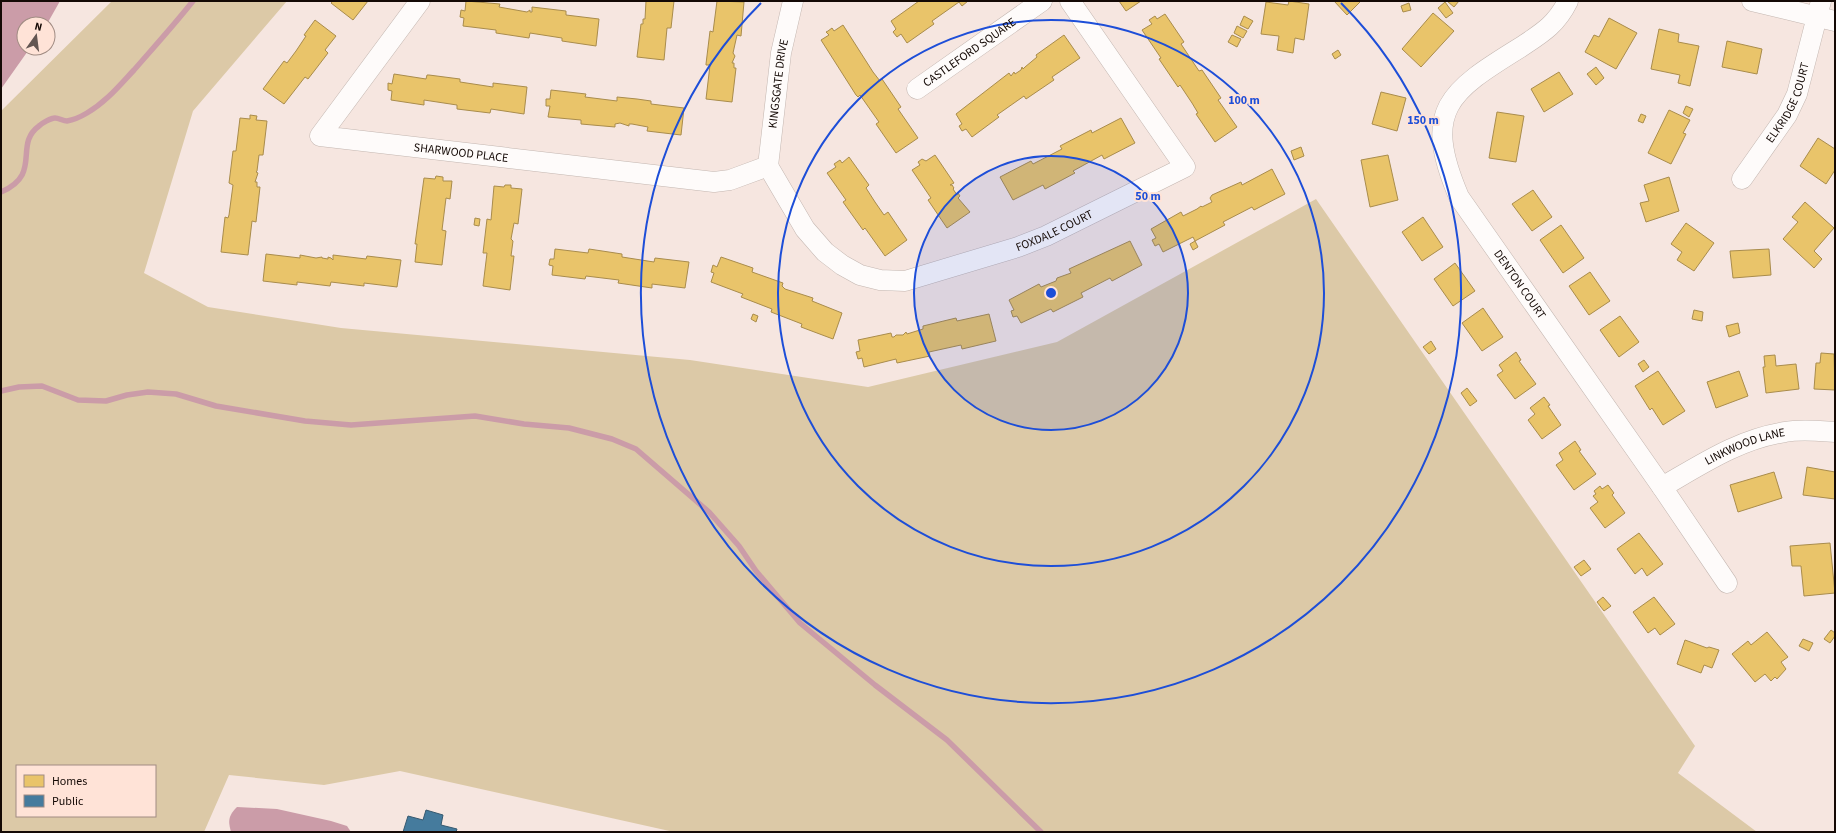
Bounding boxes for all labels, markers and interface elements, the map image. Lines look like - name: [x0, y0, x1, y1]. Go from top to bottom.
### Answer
- street label: CASTLEFORD SQUARE: [920, 14, 1020, 91]
- north arrow: [16, 16, 56, 56]
- text: N: [33, 19, 44, 35]
- street label: KINGSGATE DRIVE: [764, 37, 793, 129]
- street label: ELKRIDGE COURT: [1762, 60, 1814, 147]
- text: 100 m: [1228, 92, 1260, 109]
- text: 150 m: [1407, 112, 1439, 129]
- street label: SHARWOOD PLACE: [413, 139, 509, 167]
- text: 50 m: [1135, 188, 1161, 205]
- street label: FOXDALE COURT: [1013, 206, 1097, 256]
- street label: DENTON COURT: [1489, 246, 1550, 323]
- centre of rings: [1044, 286, 1058, 300]
- street label: LINKWOOD LANE: [1702, 424, 1786, 470]
- legend: [16, 765, 156, 817]
- text: Homes: [52, 773, 87, 790]
- text: Public: [52, 793, 84, 810]

